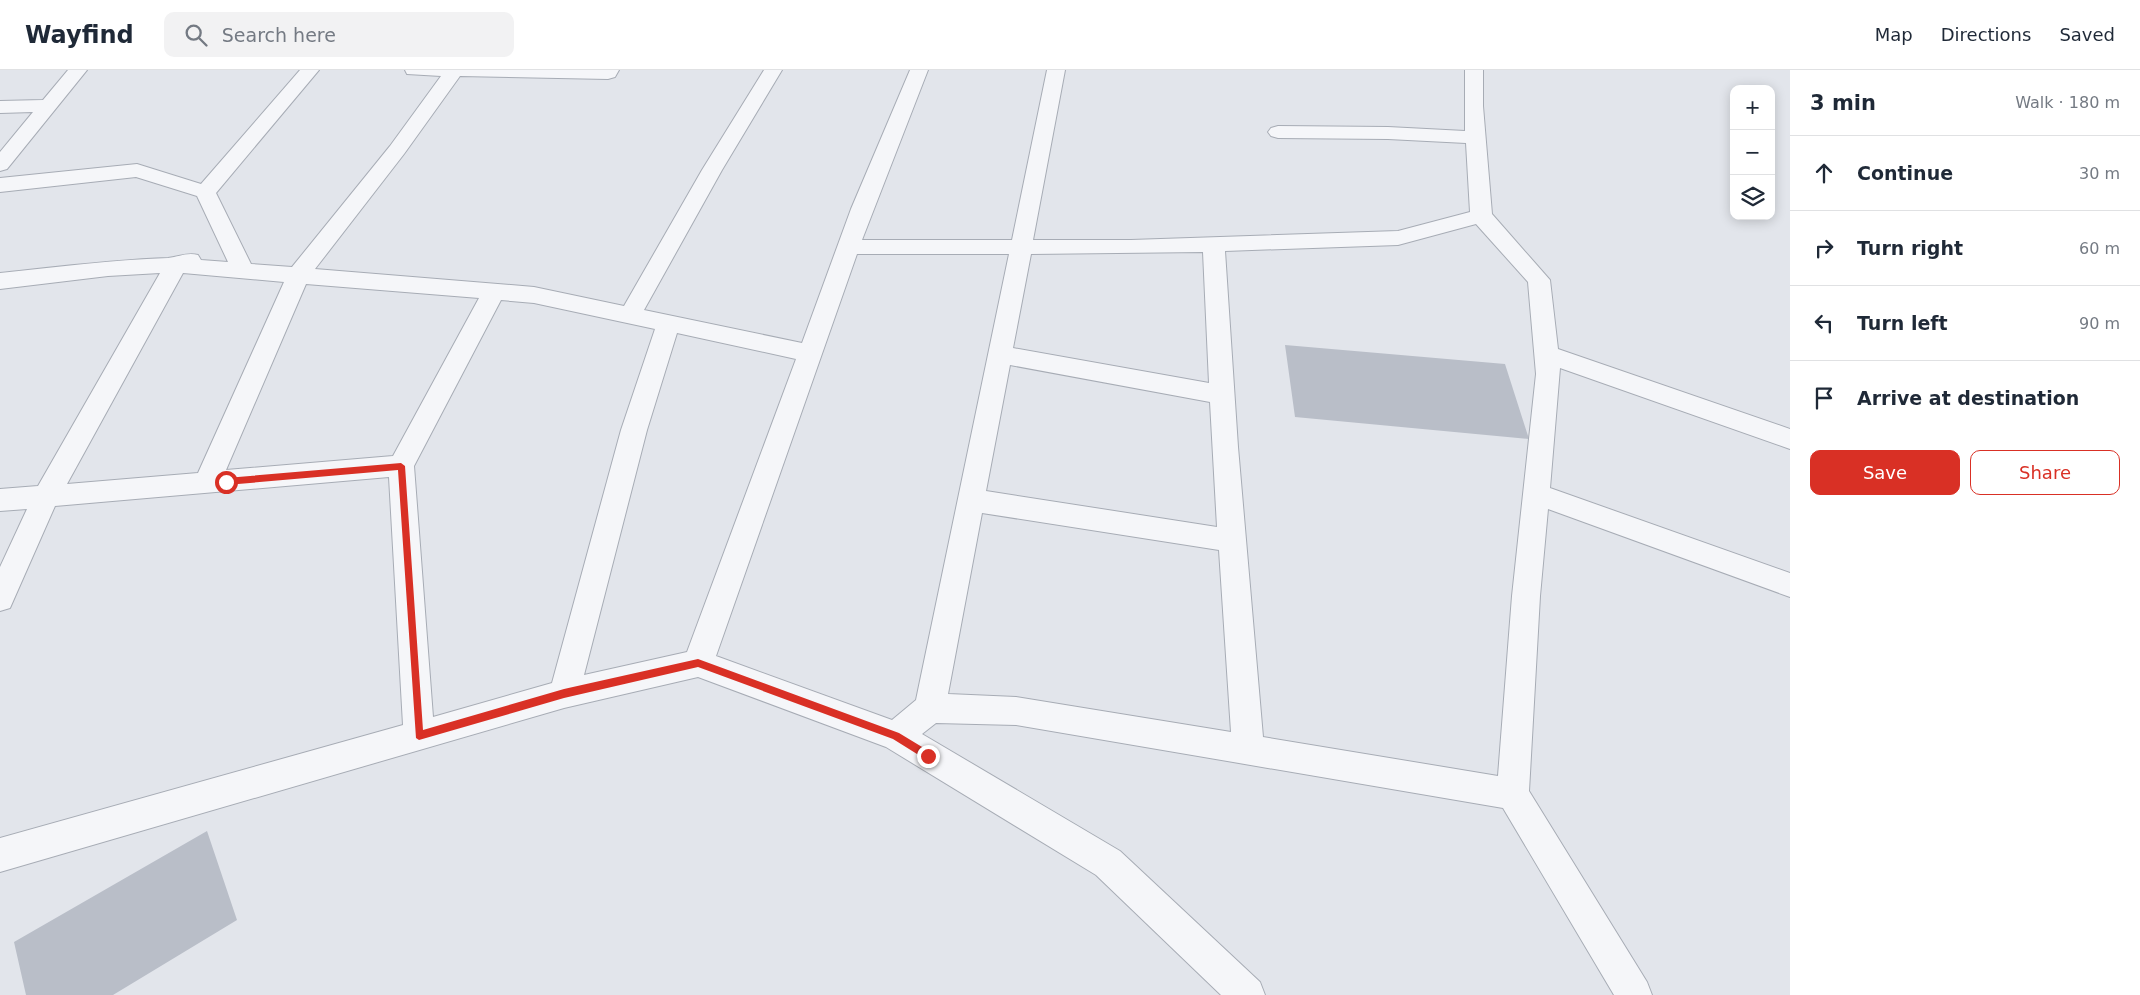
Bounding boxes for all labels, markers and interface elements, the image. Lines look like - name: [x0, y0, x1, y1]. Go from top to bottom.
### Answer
- search box: [164, 12, 514, 57]
- text: Wayfind: [25, 21, 134, 49]
- icon: search: [182, 21, 210, 49]
- text: Search here: [222, 24, 336, 46]
- text: Map: [1875, 24, 1913, 45]
- text: Directions: [1941, 24, 2031, 45]
- text: Saved: [2059, 24, 2115, 45]
- map controls: [1730, 85, 1775, 220]
- button: +: [1730, 85, 1775, 130]
- text: 3 min: [1810, 91, 1876, 115]
- text: Walk · 180 m: [2015, 93, 2120, 112]
- button: −: [1730, 130, 1775, 175]
- icon: ahead: [1810, 159, 1838, 187]
- text: Continue: [1857, 162, 1953, 184]
- text: 30 m: [2079, 164, 2120, 183]
- button: layers: [1730, 175, 1775, 220]
- icon: right: [1810, 234, 1838, 262]
- text: Turn right: [1857, 237, 1963, 259]
- text: 60 m: [2079, 239, 2120, 258]
- icon: left: [1810, 309, 1838, 337]
- text: Turn left: [1857, 312, 1948, 334]
- text: 90 m: [2079, 314, 2120, 333]
- icon: arrive: [1810, 384, 1838, 412]
- text: Arrive at destination: [1857, 387, 2079, 409]
- button: Save: [1810, 450, 1960, 495]
- button: Share: [1970, 450, 2120, 495]
- route start: [215, 471, 238, 494]
- route end: [917, 745, 940, 768]

